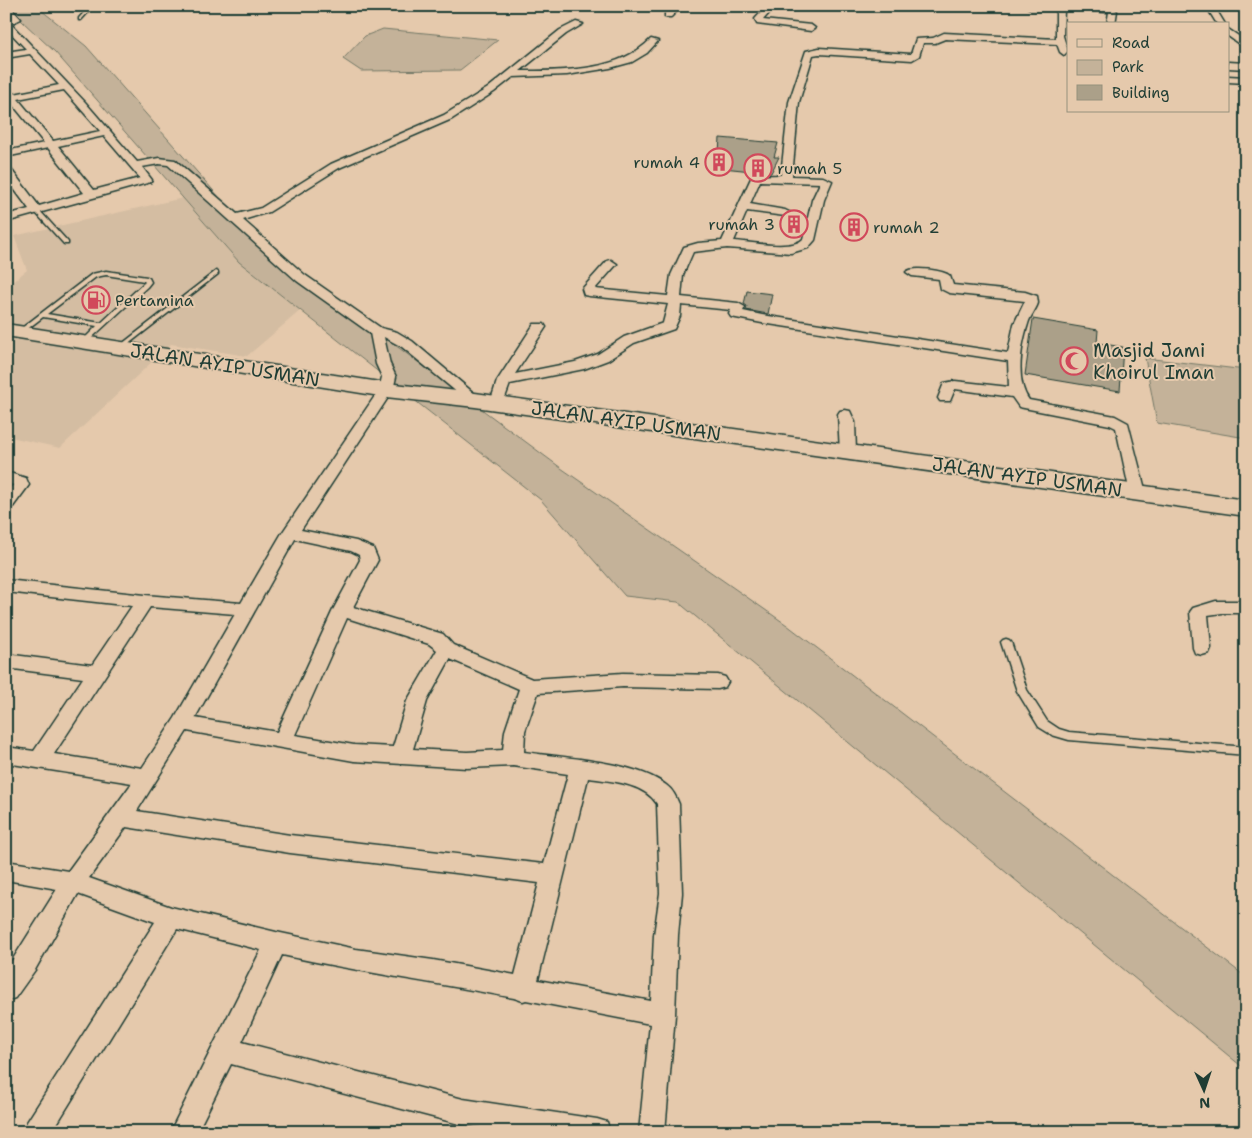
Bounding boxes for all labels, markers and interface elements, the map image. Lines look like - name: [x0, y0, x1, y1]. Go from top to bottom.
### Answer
- legend: [1067, 22, 1230, 112]
- text: Road: [1112, 33, 1150, 53]
- text: Park: [1112, 57, 1144, 77]
- text: Building: [1112, 83, 1169, 103]
- building icon: rumah 4: [704, 147, 734, 177]
- place label: rumah 4: [633, 152, 700, 173]
- building icon: rumah 5: [743, 153, 773, 183]
- place label: rumah 5: [777, 158, 842, 179]
- building icon: rumah 3: [779, 209, 809, 239]
- building icon: rumah 2: [839, 212, 869, 242]
- place label: rumah 3: [708, 214, 775, 235]
- place label: rumah 2: [873, 217, 940, 238]
- fuel station icon: Pertamina: [81, 285, 111, 315]
- place label: Pertamina: [115, 290, 194, 311]
- street label: JALAN AYIP USMAN: [128, 338, 322, 392]
- place label: Masjid Jami Khoirul Iman: [1093, 338, 1214, 385]
- mosque icon: Masjid Jami Khoirul Iman: [1059, 346, 1089, 376]
- street label: JALAN AYIP USMAN: [529, 395, 723, 447]
- street label: JALAN AYIP USMAN: [930, 451, 1124, 503]
- north arrow: [1180, 1066, 1230, 1116]
- text: N: [1199, 1094, 1211, 1112]

